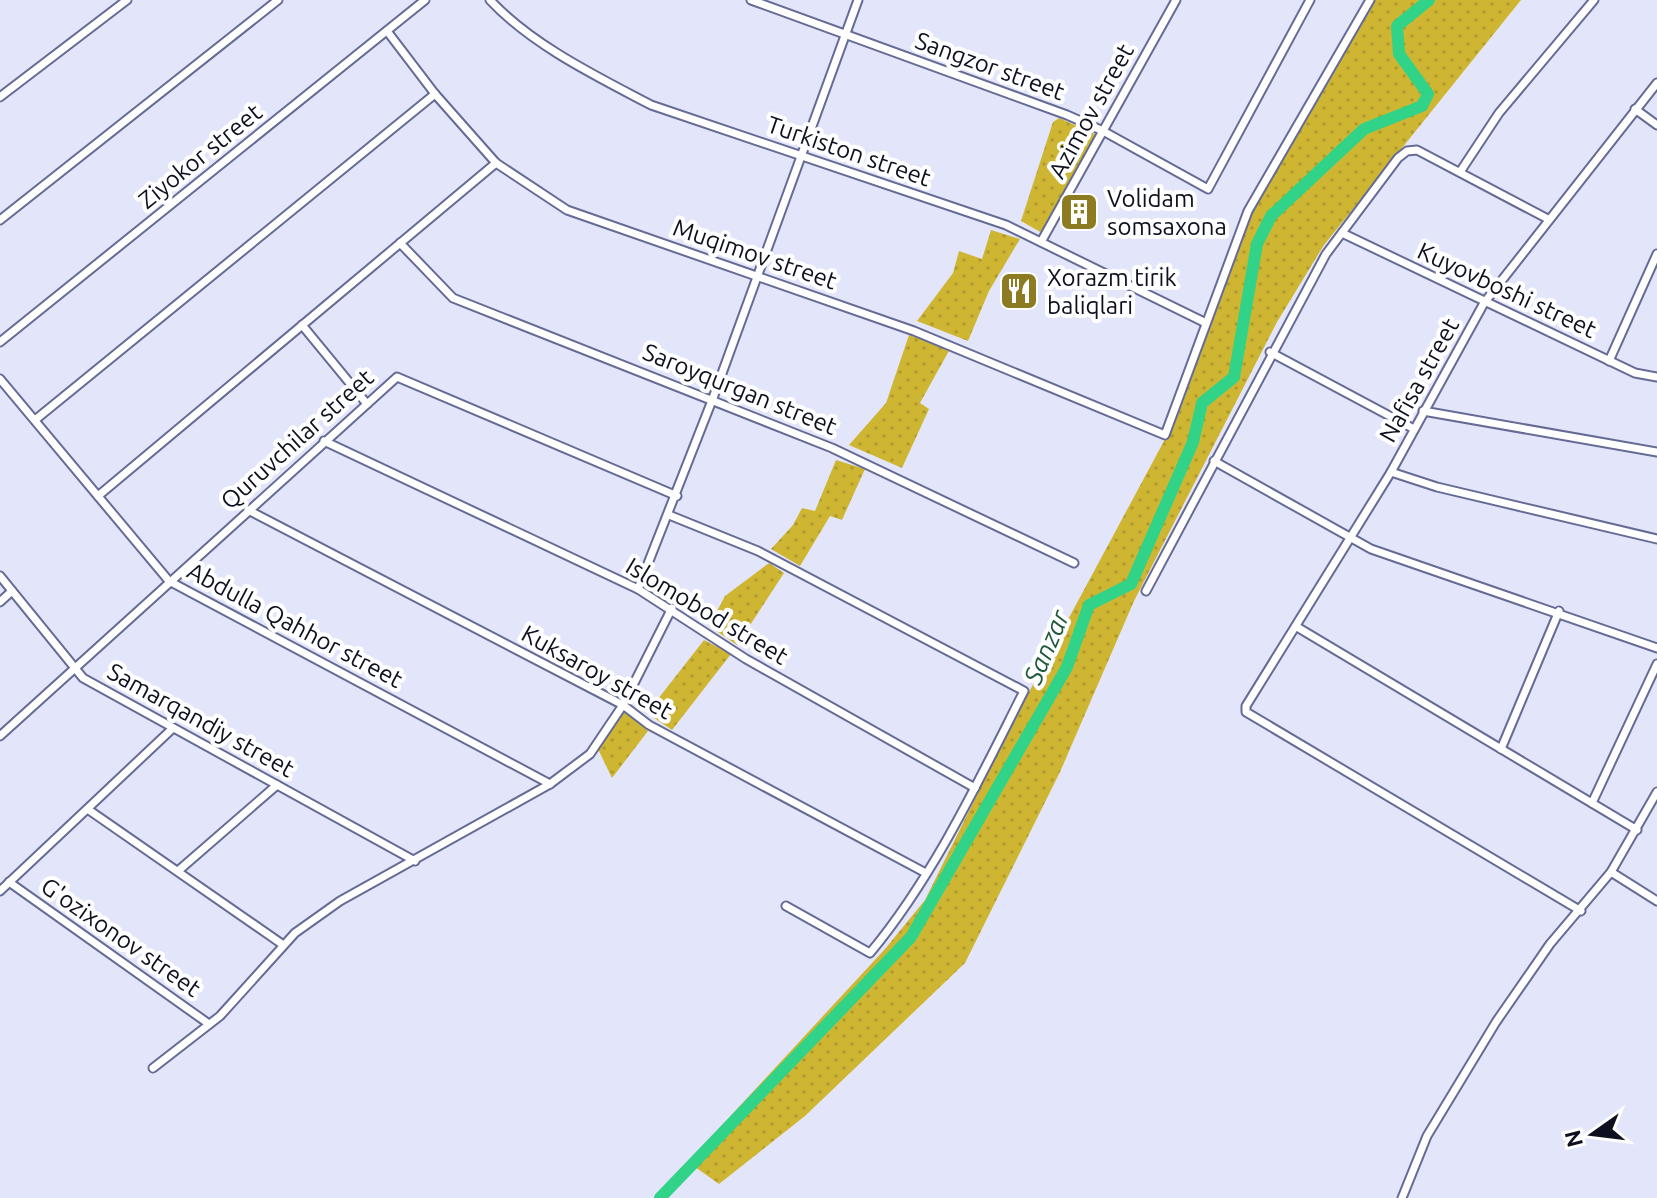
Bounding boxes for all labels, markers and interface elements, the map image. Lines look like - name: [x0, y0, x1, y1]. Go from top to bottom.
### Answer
- street label: Sangzor street: [912, 27, 1069, 106]
- street label: Azimov street: [1043, 39, 1139, 183]
- street label: Ziyokor street: [133, 98, 267, 214]
- street label: Turkiston street: [764, 110, 935, 192]
- place label: Volidam somsaxona: [1107, 185, 1227, 240]
- building icon: Volidam somsaxona: [1058, 191, 1100, 233]
- street label: Muqimov street: [670, 213, 841, 295]
- street label: Kuyovboshi street: [1413, 237, 1601, 343]
- place label: Xorazm tirik baliqlari: [1047, 264, 1177, 319]
- restaurant icon: Xorazm tirik baliqlari: [998, 270, 1040, 312]
- street label: Nafisa street: [1374, 313, 1464, 447]
- street label: Saroyqurgan street: [639, 338, 841, 440]
- street label: Quruvchilar street: [215, 363, 379, 514]
- street label: Islomobod street: [621, 552, 793, 670]
- street label: Abdulla Qahhor street: [183, 557, 408, 693]
- water label: Sanzar: [1017, 605, 1075, 689]
- street label: Kuksaroy street: [517, 619, 678, 725]
- street label: Samarqandiy street: [103, 658, 299, 783]
- street label: G'ozixonov street: [36, 872, 206, 1002]
- north arrow: [1553, 1094, 1633, 1174]
- text: N: [1559, 1128, 1587, 1150]

